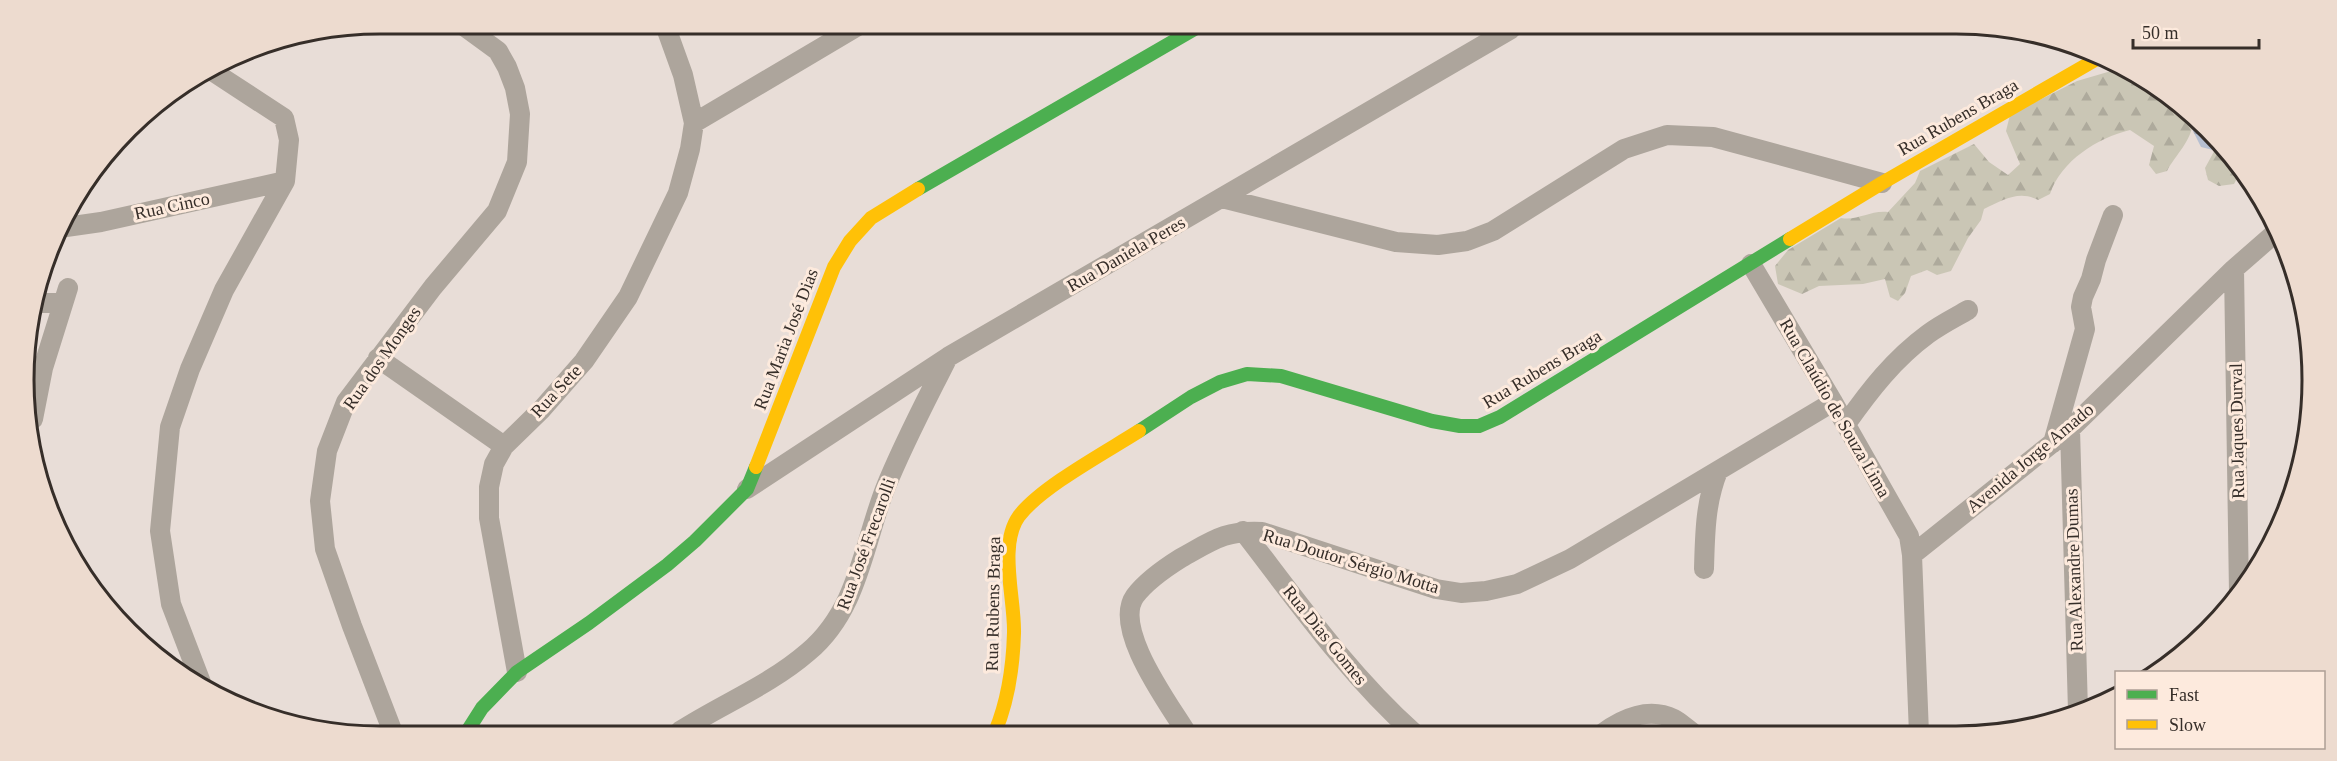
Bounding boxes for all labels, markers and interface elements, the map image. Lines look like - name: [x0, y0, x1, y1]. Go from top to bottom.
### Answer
- scale bar: [2133, 12, 2259, 50]
- text: 50 m: [2142, 23, 2179, 43]
- street label: Rua Rubens Braga: [1895, 75, 2021, 159]
- street label: Rua Cinco: [133, 188, 211, 224]
- street label: Rua Daniela Peres: [1063, 212, 1189, 296]
- street label: Rua Maria José Dias: [750, 266, 822, 412]
- street label: Rua dos Monges: [339, 303, 425, 413]
- street label: Rua Claúdio de Souza Lima: [1776, 315, 1894, 501]
- street label: Rua Rubens Braga: [1479, 326, 1605, 412]
- street label: Rua Sete: [527, 361, 585, 421]
- street label: Rua Jaques Durval: [2226, 363, 2248, 499]
- street label: Avenida Jorge Amado: [1963, 399, 2097, 517]
- street label: Rua José Frecarolli: [833, 475, 899, 613]
- street label: Rua Alexandre Dumas: [2061, 488, 2087, 652]
- street label: Rua Doutor Sérgio Motta: [1260, 525, 1442, 597]
- street label: Rua Rubens Braga: [982, 536, 1004, 672]
- street label: Rua Dias Gomes: [1279, 581, 1371, 689]
- legend: [2115, 671, 2325, 749]
- text: Fast: [2169, 685, 2199, 705]
- text: Slow: [2169, 715, 2206, 735]

